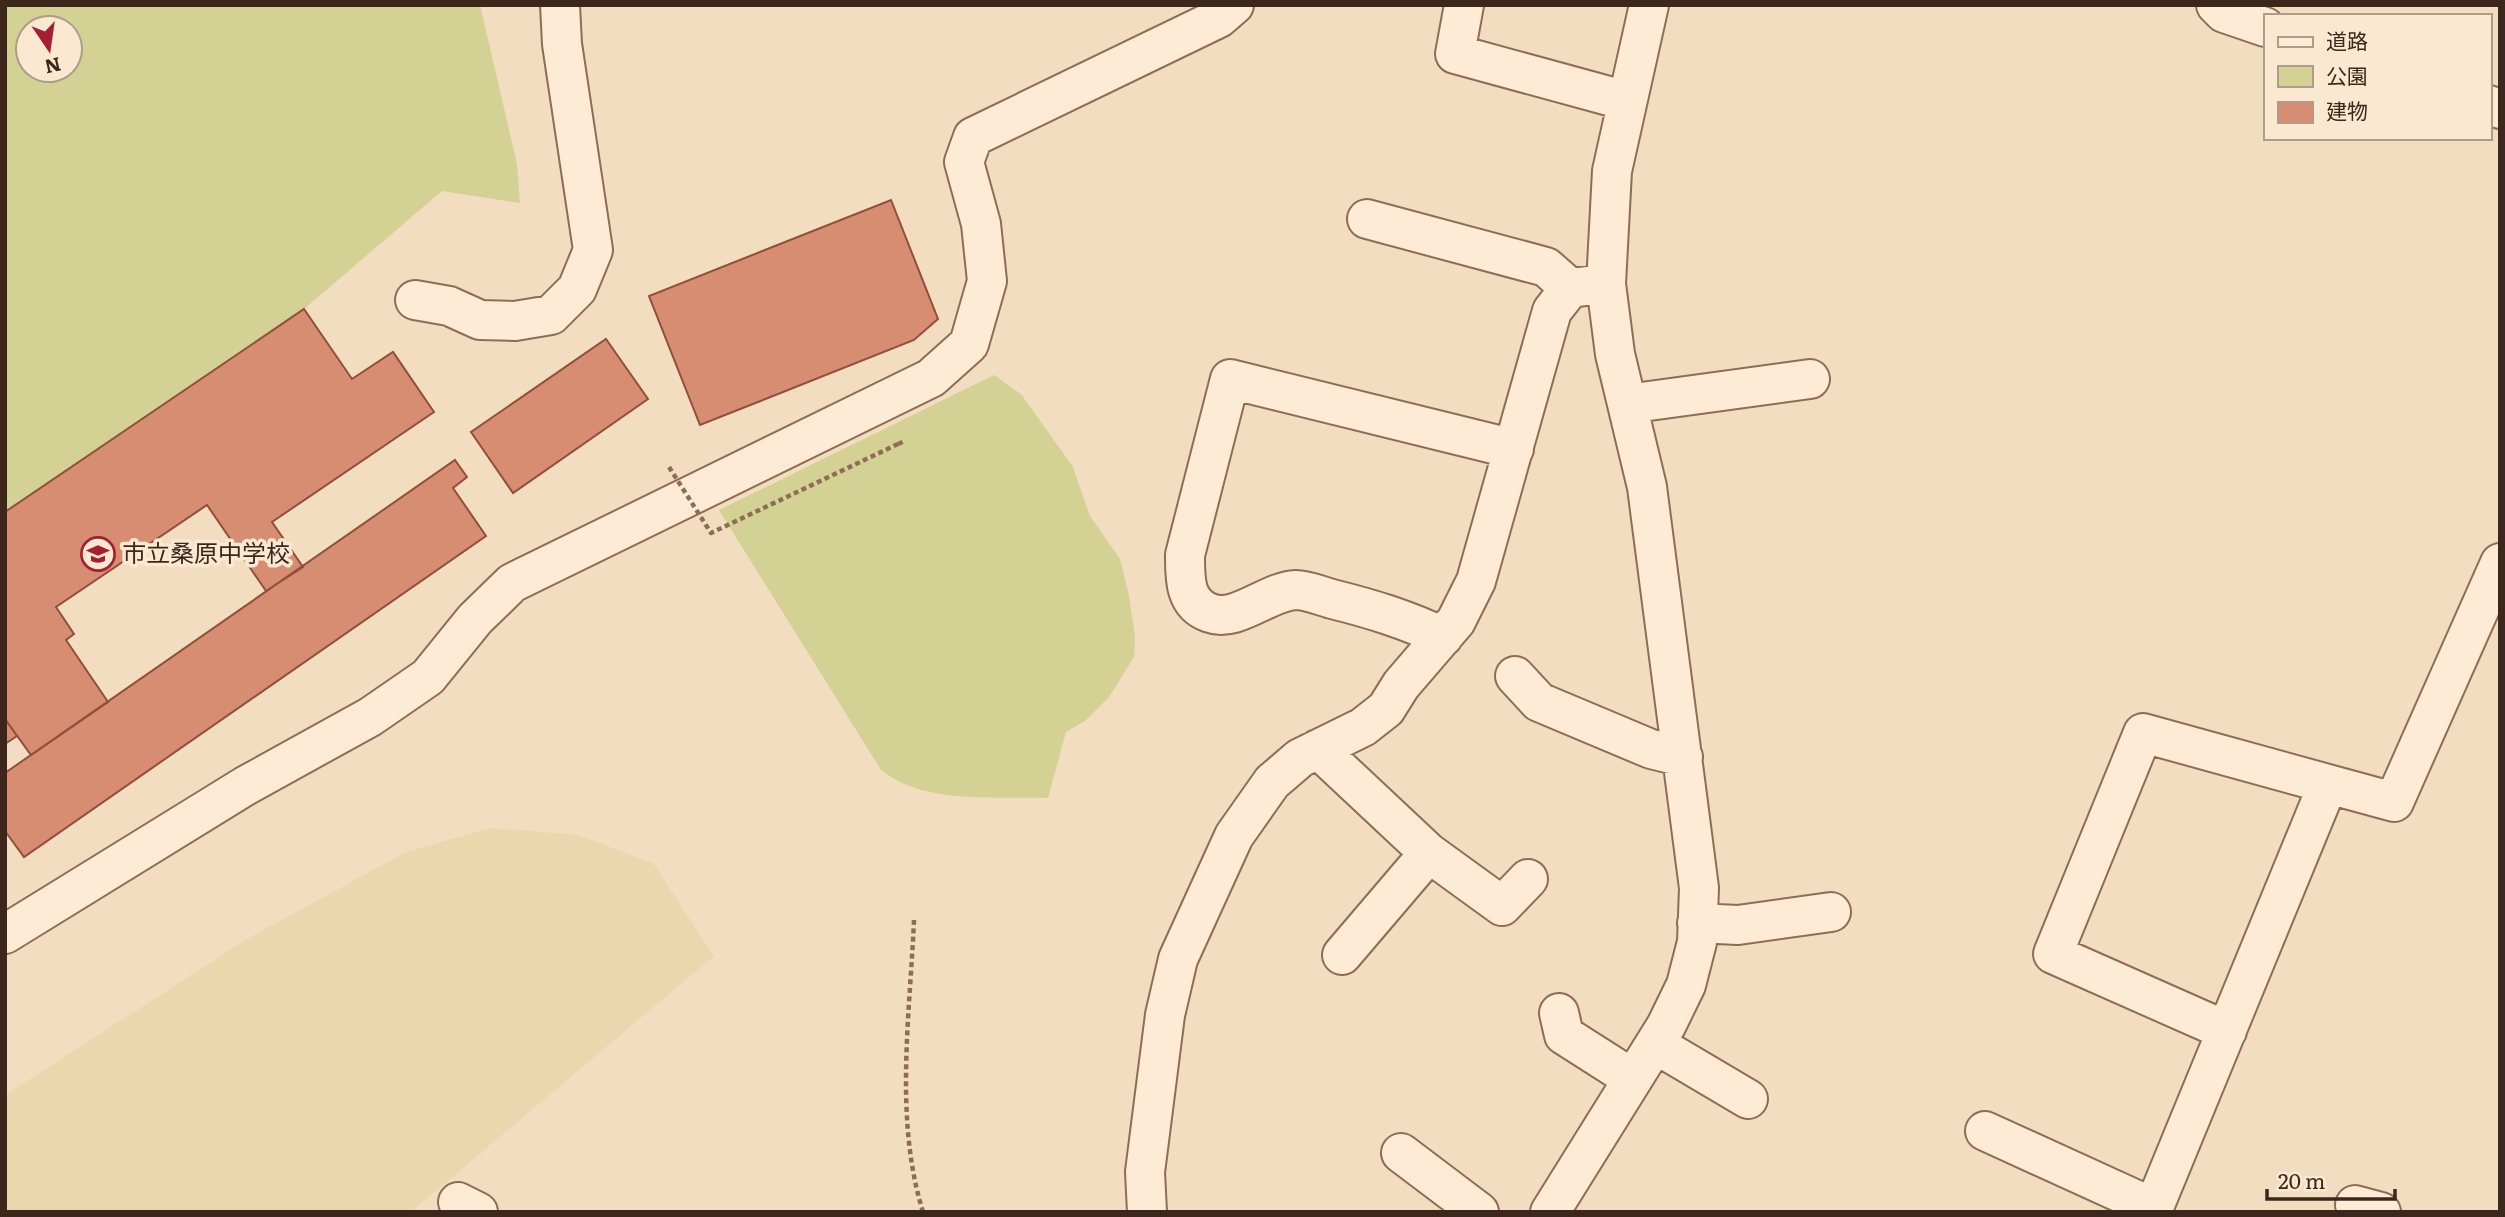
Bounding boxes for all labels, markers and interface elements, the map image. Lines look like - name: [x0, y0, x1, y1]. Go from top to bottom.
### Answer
- north arrow: [14, 14, 84, 84]
- legend: [2264, 14, 2491, 140]
- text: 道路: [2326, 24, 2368, 55]
- text: N: [42, 51, 64, 82]
- text: 公園: [2326, 59, 2368, 90]
- text: 建物: [2326, 94, 2368, 125]
- place label: 市立桑原中学校: [122, 534, 290, 569]
- school or university icon: 市立桑原中学校: [79, 535, 117, 573]
- scale bar: [2267, 1158, 2395, 1202]
- text: 20 m: [2278, 1164, 2325, 1195]

